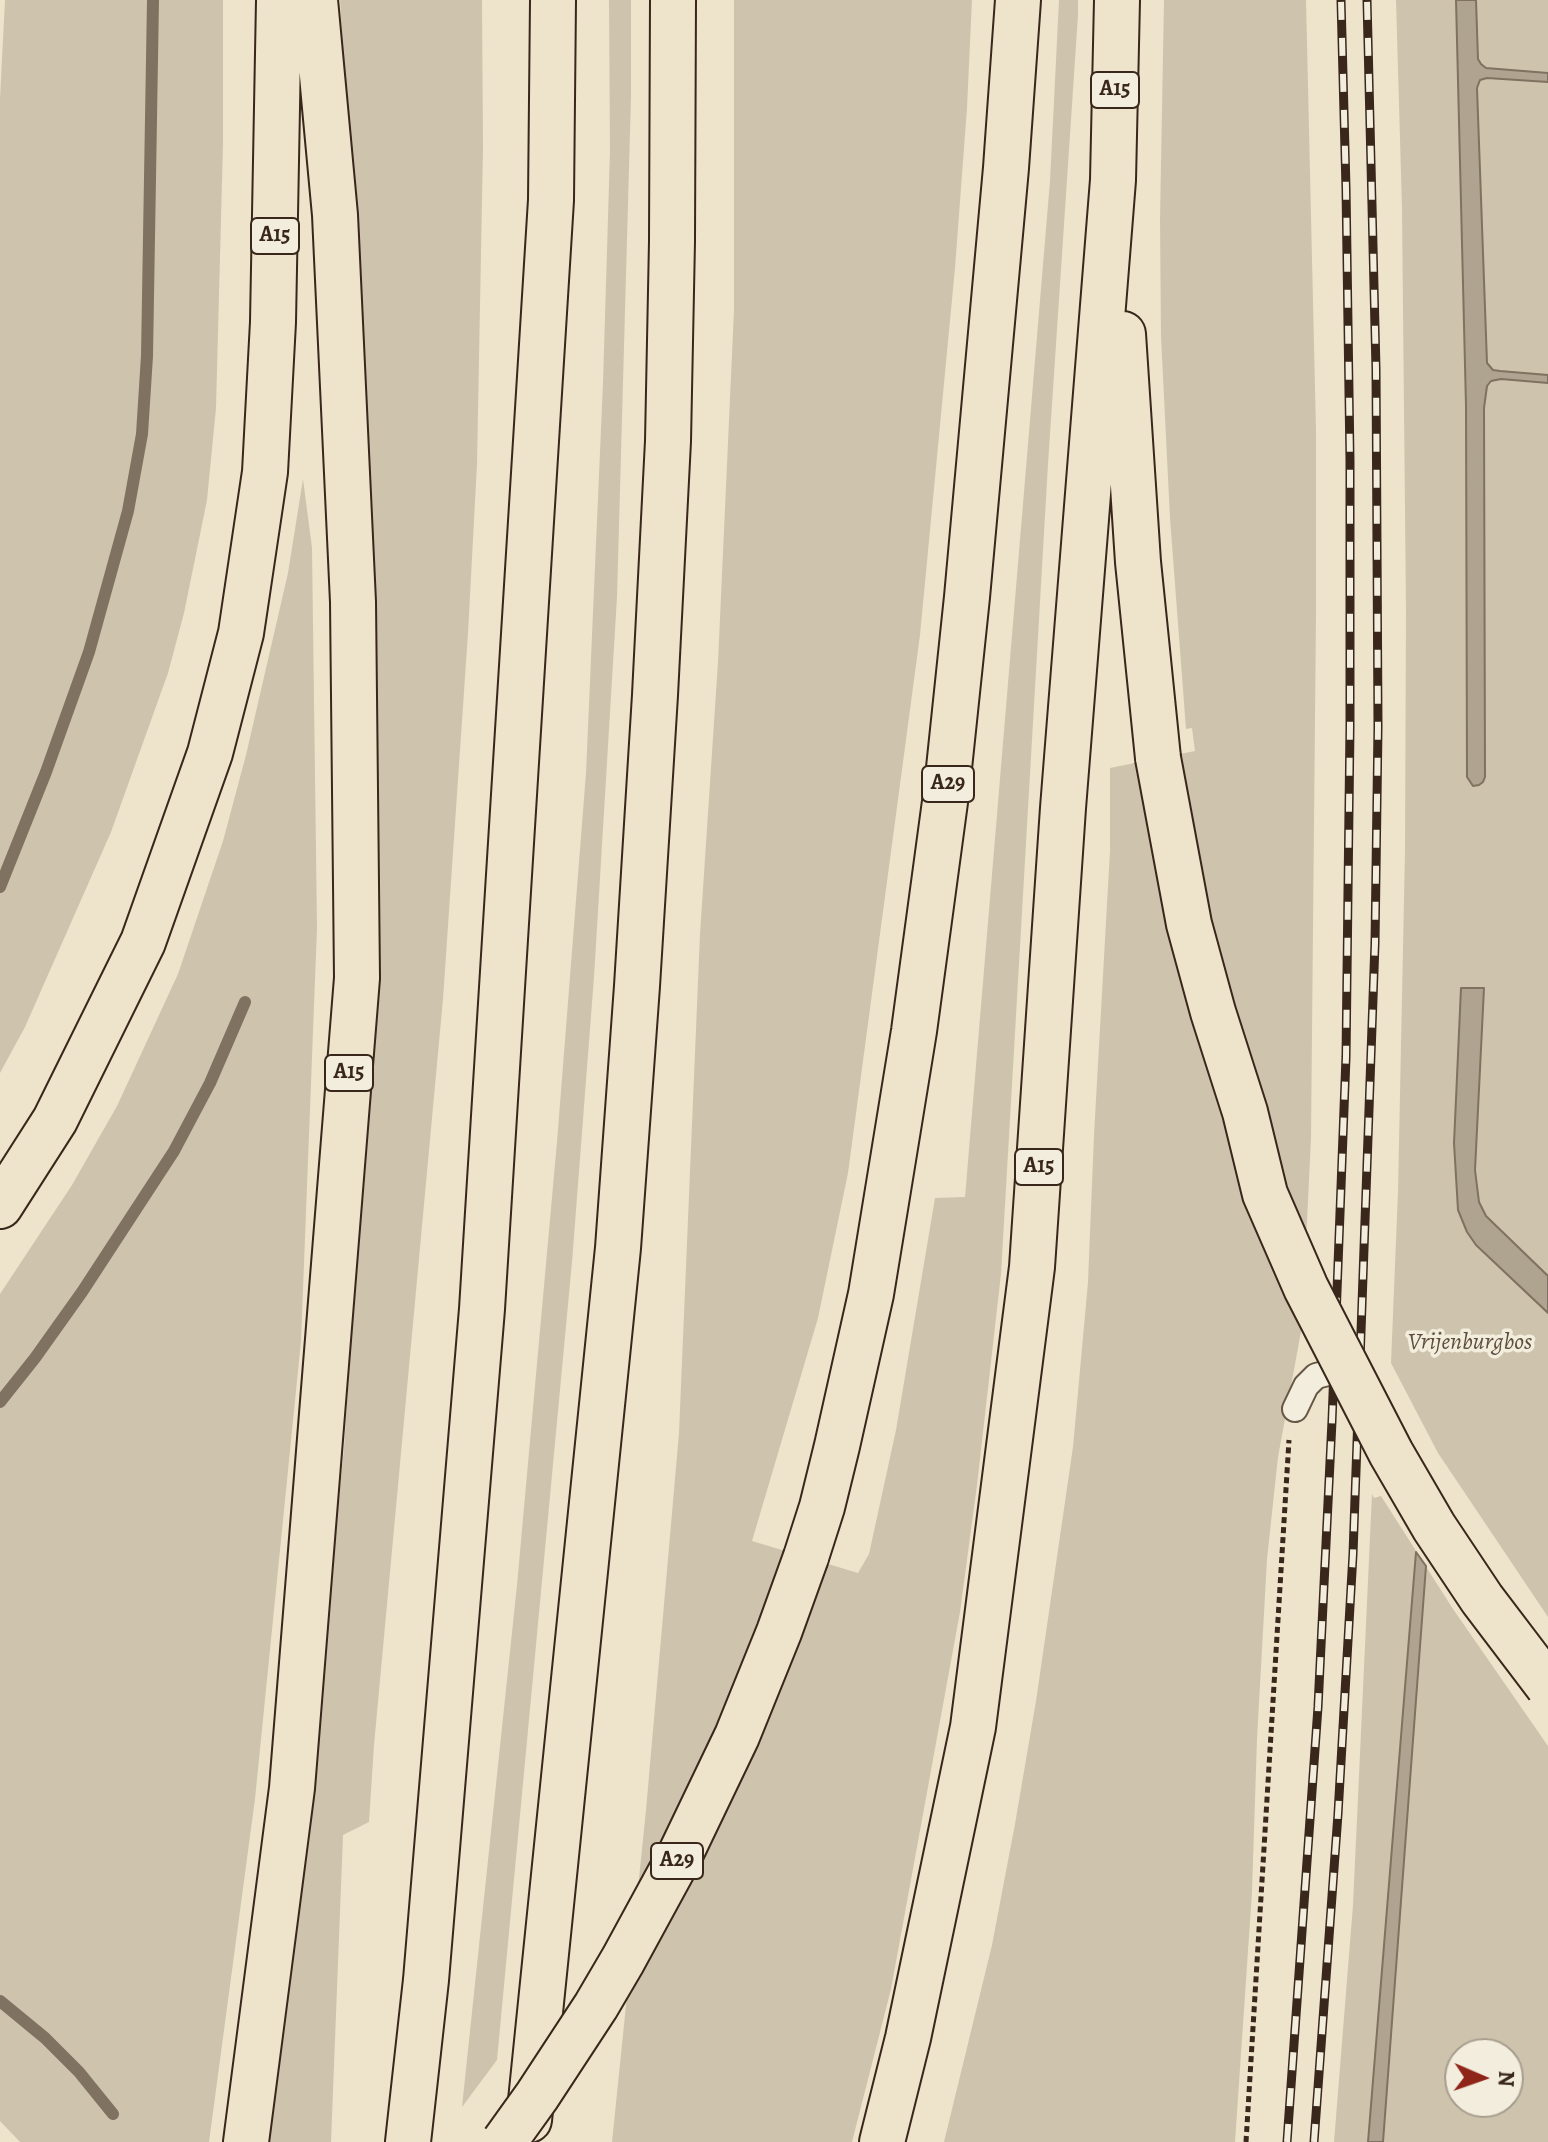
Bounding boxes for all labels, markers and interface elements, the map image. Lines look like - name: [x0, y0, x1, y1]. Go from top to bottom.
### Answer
- road number: A15: [1091, 72, 1139, 108]
- road number: A15: [251, 218, 299, 254]
- road number: A29: [922, 766, 974, 802]
- road number: A15: [325, 1055, 373, 1091]
- road number: A15: [1015, 1149, 1063, 1185]
- park label: Vrijenburgbos: [1408, 1329, 1532, 1357]
- road number: A29: [651, 1843, 703, 1879]
- north arrow: [1444, 2038, 1524, 2118]
- text: N: [1491, 2070, 1521, 2087]

